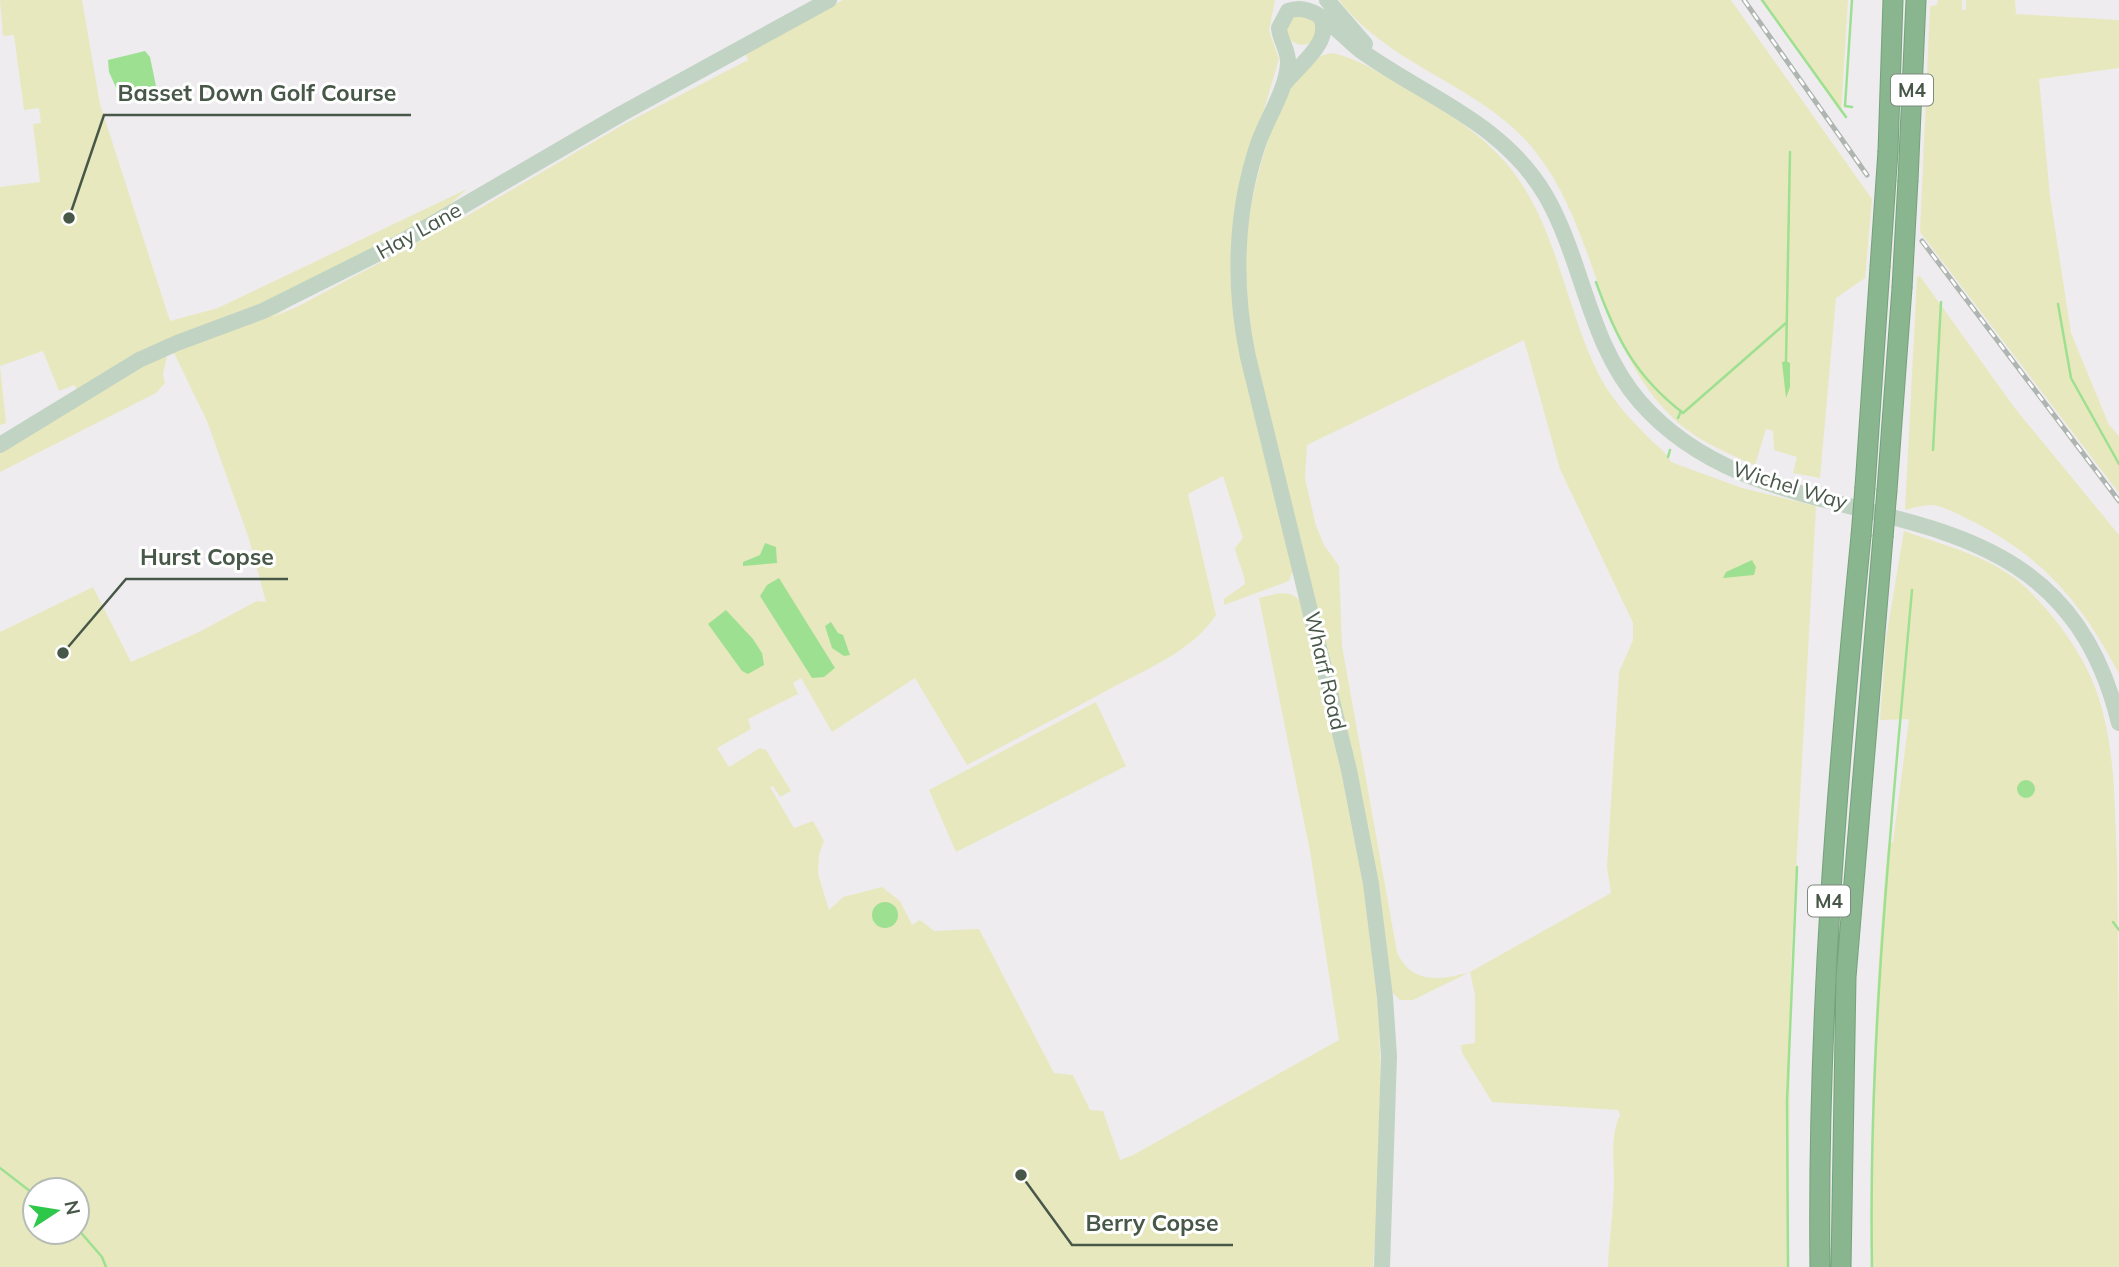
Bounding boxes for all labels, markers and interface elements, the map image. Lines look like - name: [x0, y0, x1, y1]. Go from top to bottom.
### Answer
- callout: Basset Down Golf Course: [104, 71, 411, 115]
- road number: M4: [1891, 74, 1933, 106]
- text: Basset Down Golf Course: [118, 78, 396, 107]
- street label: Hay Lane: [372, 196, 465, 264]
- street label: Wichel Way: [1730, 455, 1851, 515]
- callout: Hurst Copse: [126, 535, 288, 579]
- text: Hurst Copse: [140, 542, 274, 571]
- street label: Wharf Road: [1300, 609, 1352, 732]
- road number: M4: [1808, 886, 1850, 917]
- north arrow: [21, 1176, 91, 1246]
- text: N: [59, 1198, 86, 1217]
- callout: Berry Copse: [1072, 1201, 1233, 1245]
- text: Berry Copse: [1086, 1208, 1219, 1237]

